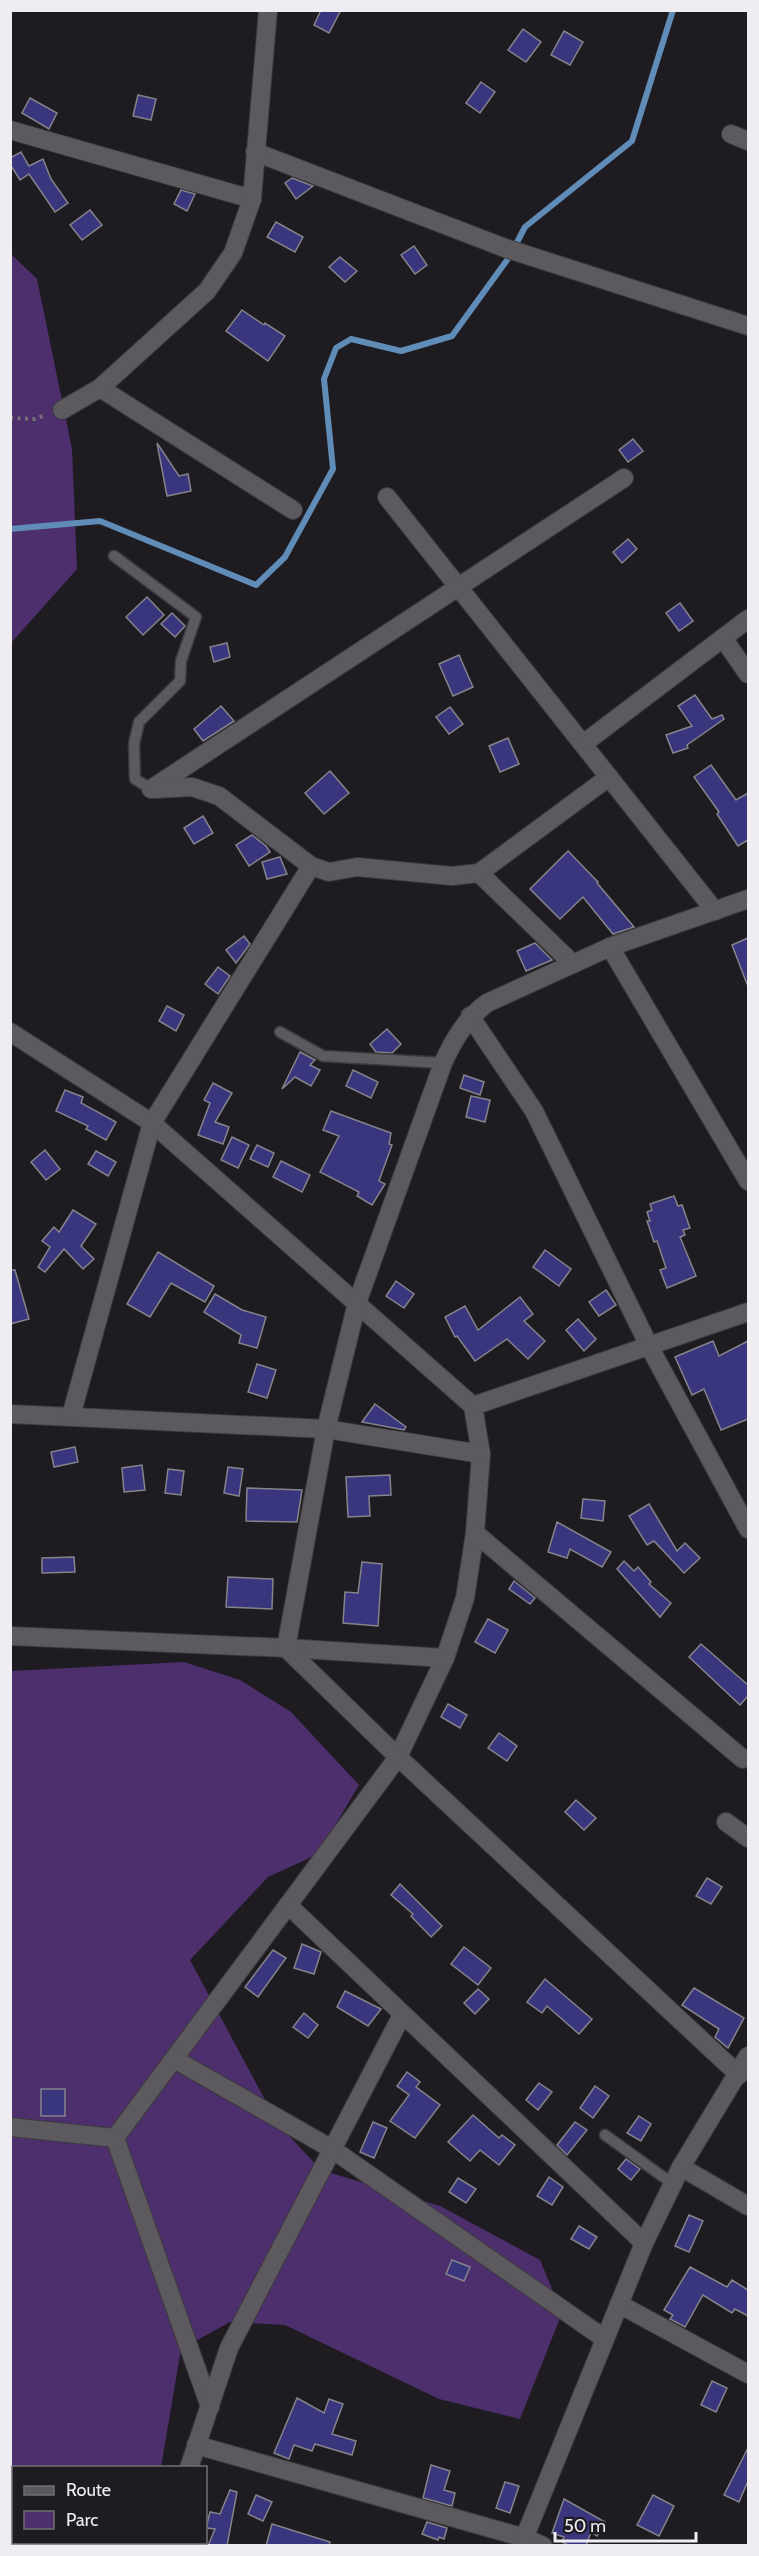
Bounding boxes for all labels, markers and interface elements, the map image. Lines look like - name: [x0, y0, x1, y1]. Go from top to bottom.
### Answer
- legend: [12, 2466, 207, 2544]
- text: Route: [66, 2479, 111, 2501]
- scale bar: [555, 2505, 696, 2543]
- text: Parc: [66, 2509, 98, 2531]
- text: 50 m: [564, 2515, 606, 2537]

